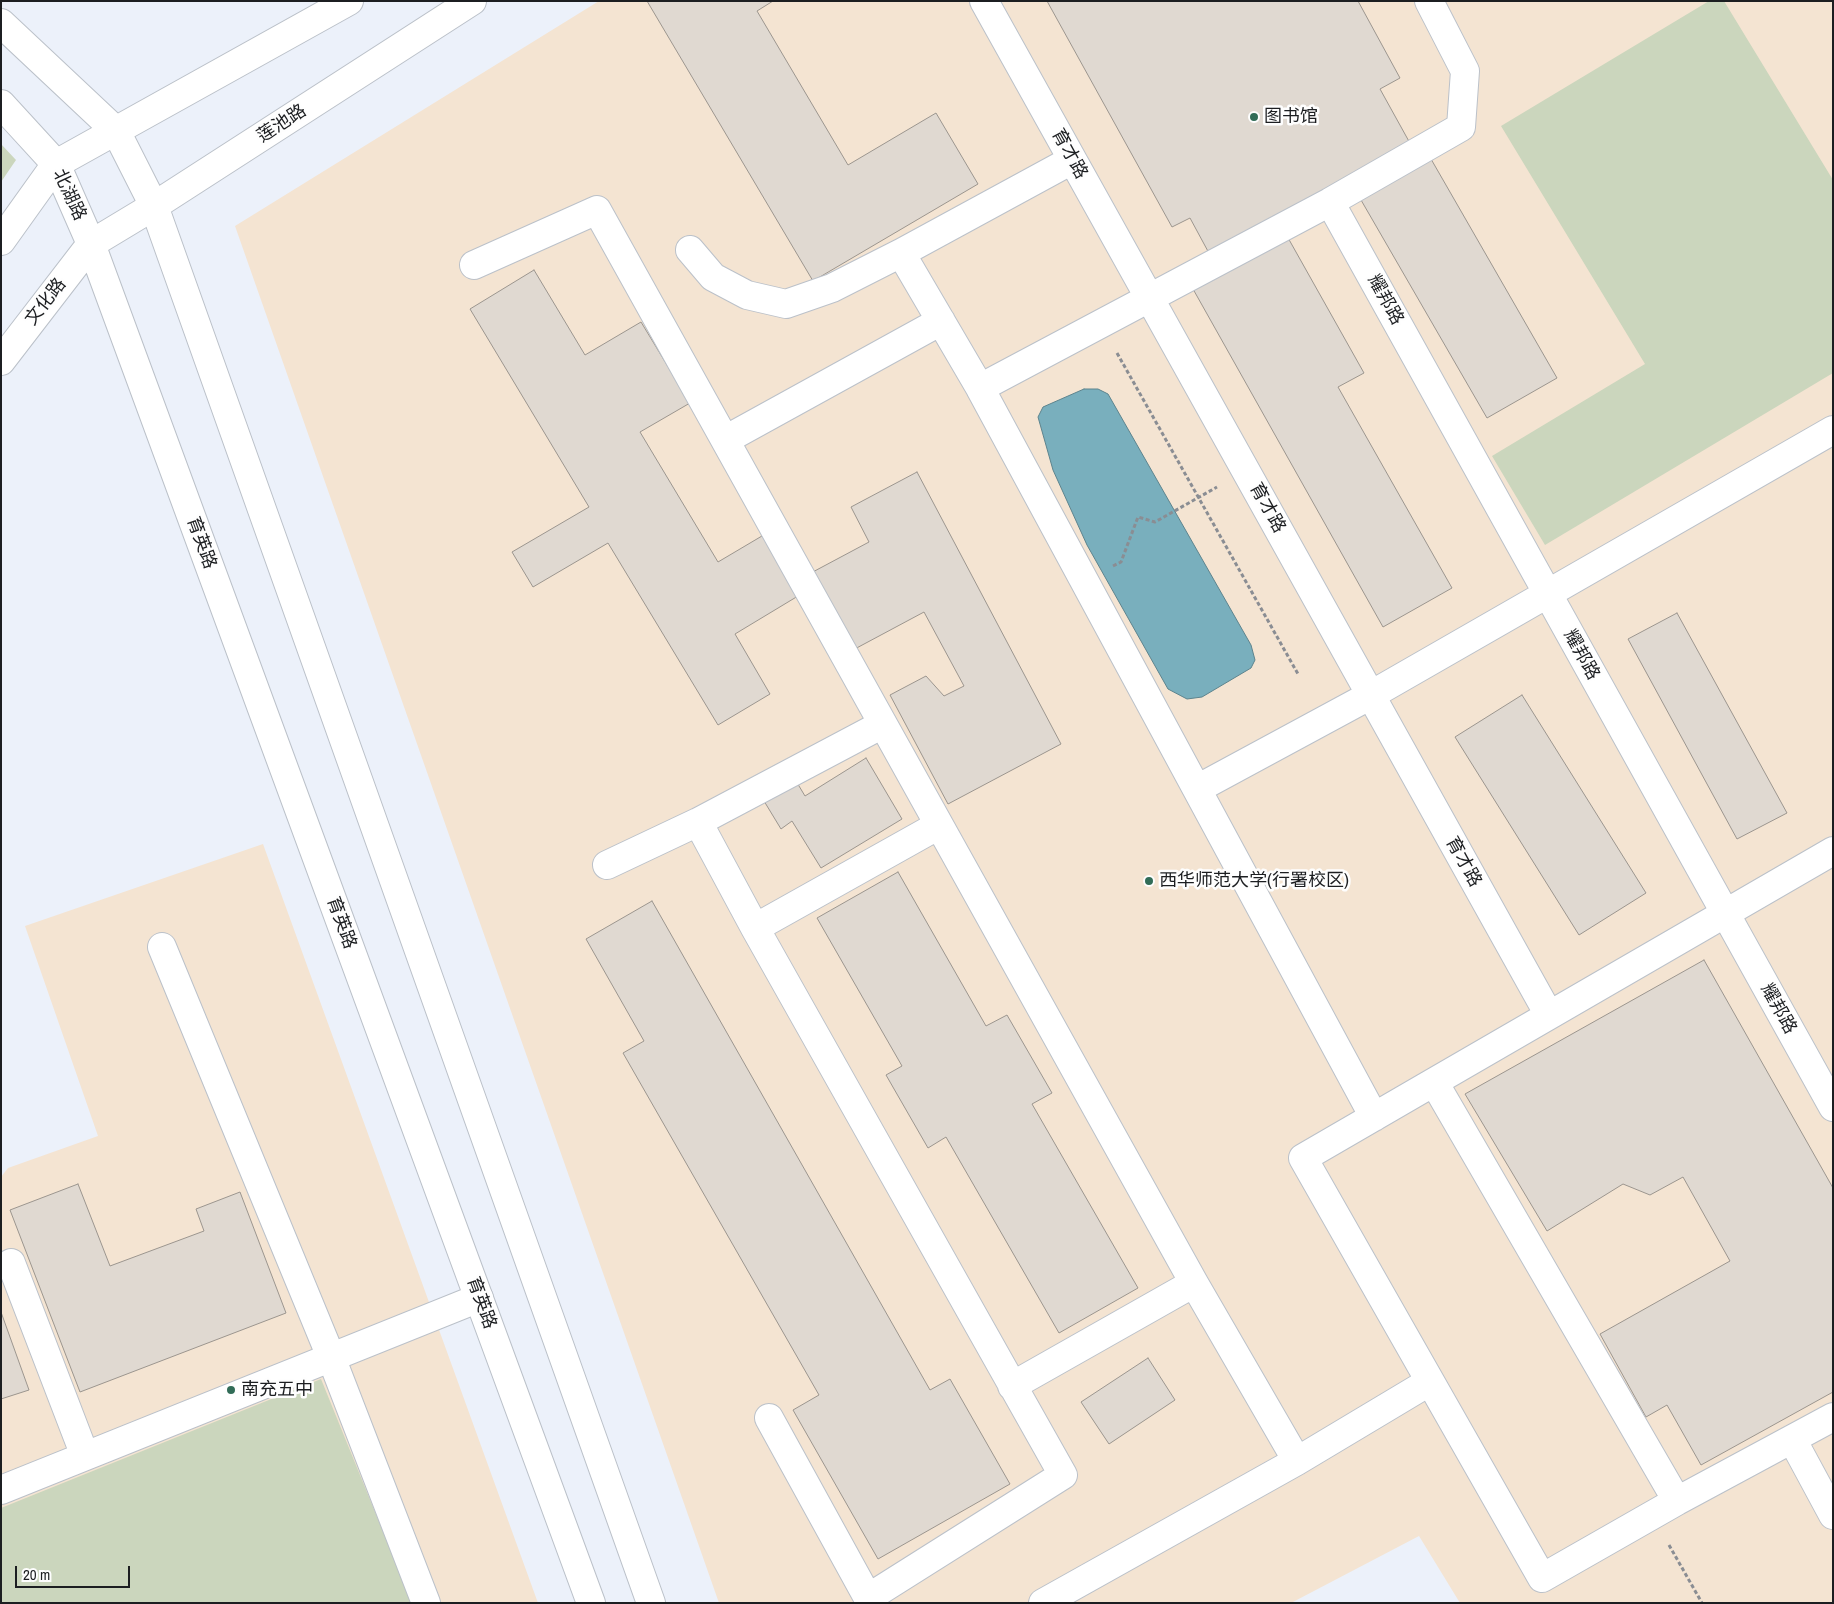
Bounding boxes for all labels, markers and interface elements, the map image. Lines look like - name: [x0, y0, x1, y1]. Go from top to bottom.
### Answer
- street label: 莲池路: [253, 100, 311, 148]
- place label: 图书馆: [1264, 106, 1318, 128]
- marker: 图书馆: [1248, 111, 1260, 123]
- street label: 育才路: [1046, 125, 1092, 183]
- street label: 北湖路: [48, 166, 90, 224]
- street label: 耀邦路: [1362, 271, 1408, 329]
- street label: 文化路: [21, 274, 71, 330]
- street label: 育才路: [1244, 479, 1290, 537]
- street label: 育英路: [182, 514, 220, 572]
- street label: 耀邦路: [1558, 626, 1604, 684]
- street label: 育才路: [1440, 833, 1486, 891]
- place label: 西华师范大学(行署校区): [1159, 870, 1349, 892]
- marker: 西华师范大学(行署校区): [1143, 875, 1155, 887]
- street label: 育英路: [322, 894, 360, 952]
- street label: 耀邦路: [1755, 980, 1801, 1038]
- street label: 育英路: [462, 1274, 500, 1332]
- place label: 南充五中: [241, 1379, 313, 1401]
- marker: 南充五中: [225, 1384, 237, 1396]
- scale bar: [18, 1556, 132, 1588]
- text: 20 m: [23, 1564, 50, 1585]

